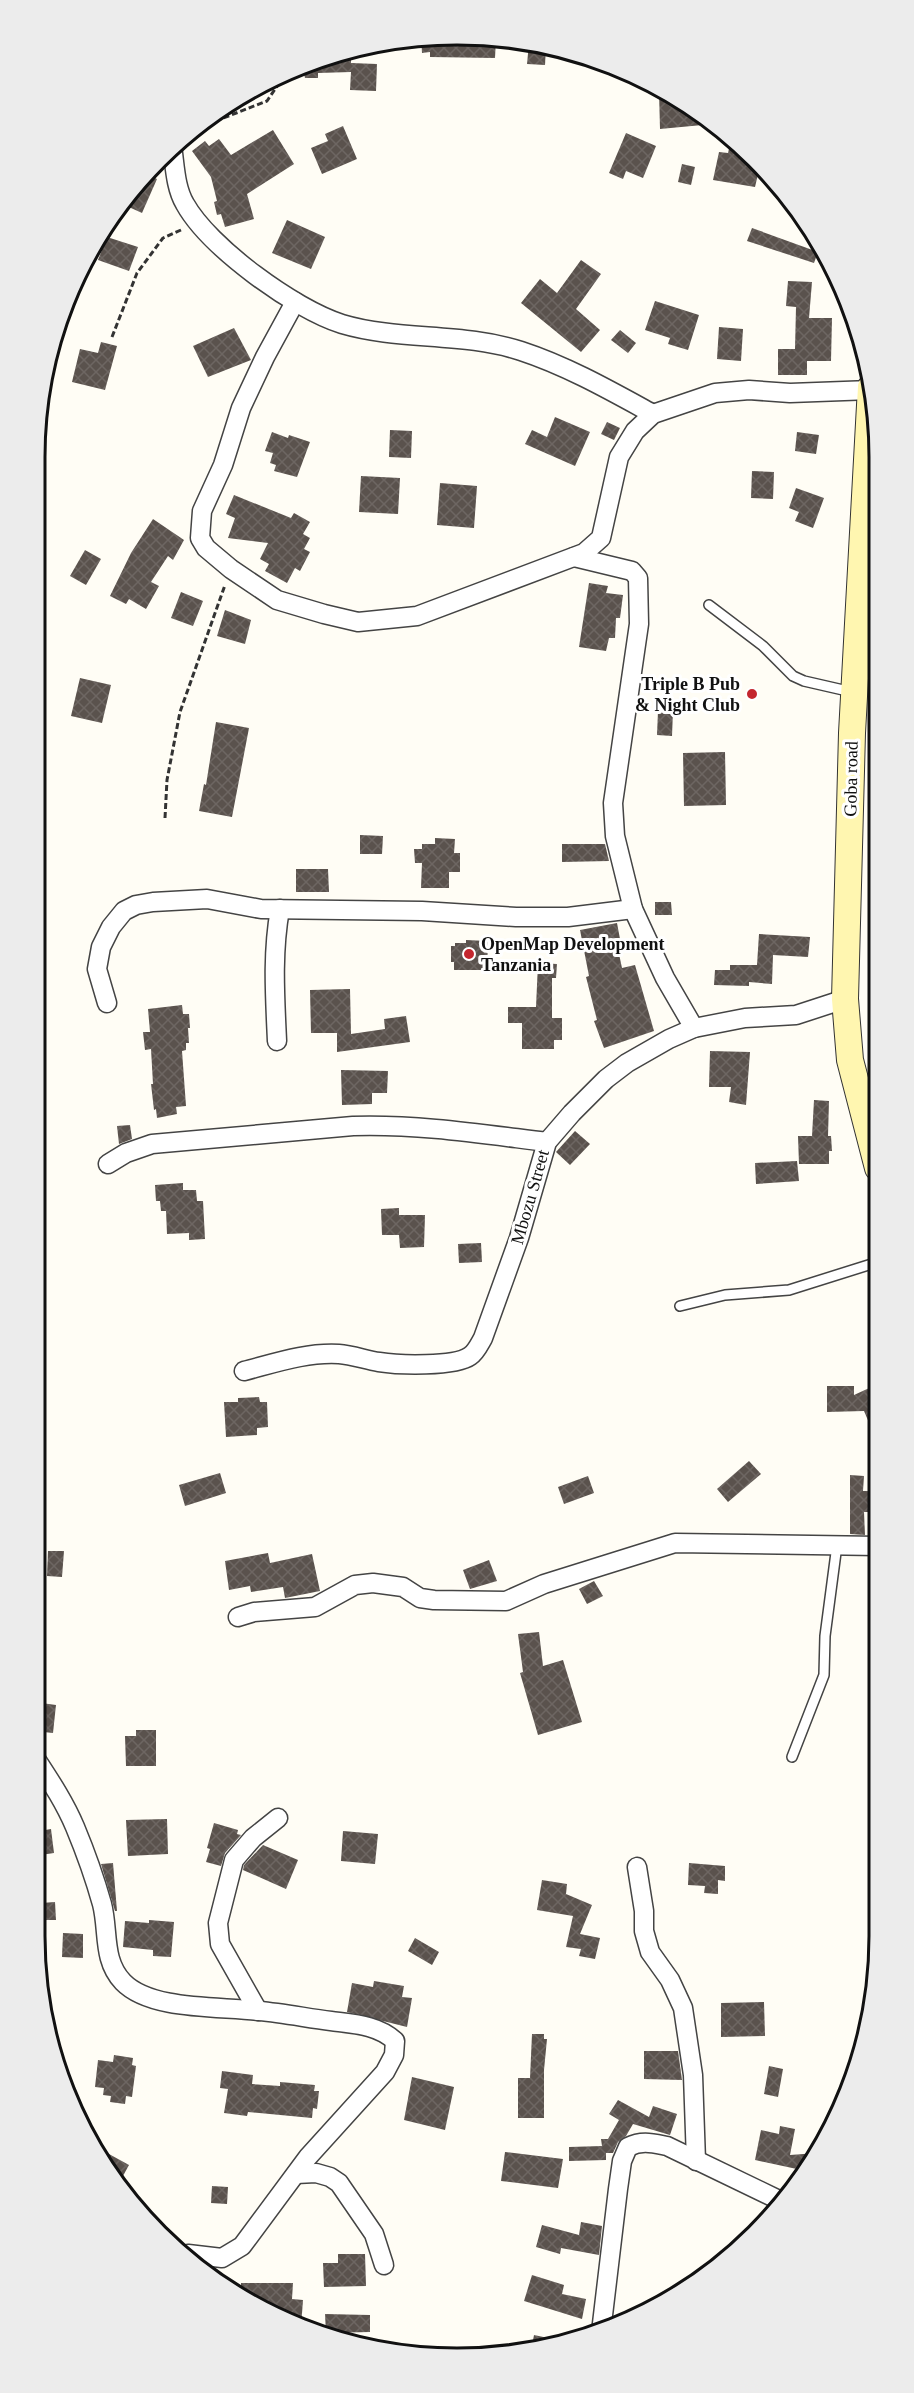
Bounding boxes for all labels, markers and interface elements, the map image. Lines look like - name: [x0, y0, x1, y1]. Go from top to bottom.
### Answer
- place label: Triple B Pub & Night Club: [635, 674, 740, 715]
- marker: Triple B Pub & Night Club: [745, 687, 759, 701]
- street label: Goba road: [840, 741, 862, 817]
- place label: OpenMap Development Tanzania: [481, 934, 665, 975]
- marker: OpenMap Development Tanzania: [462, 947, 476, 961]
- street label: Mbozu Street: [507, 1147, 553, 1247]

